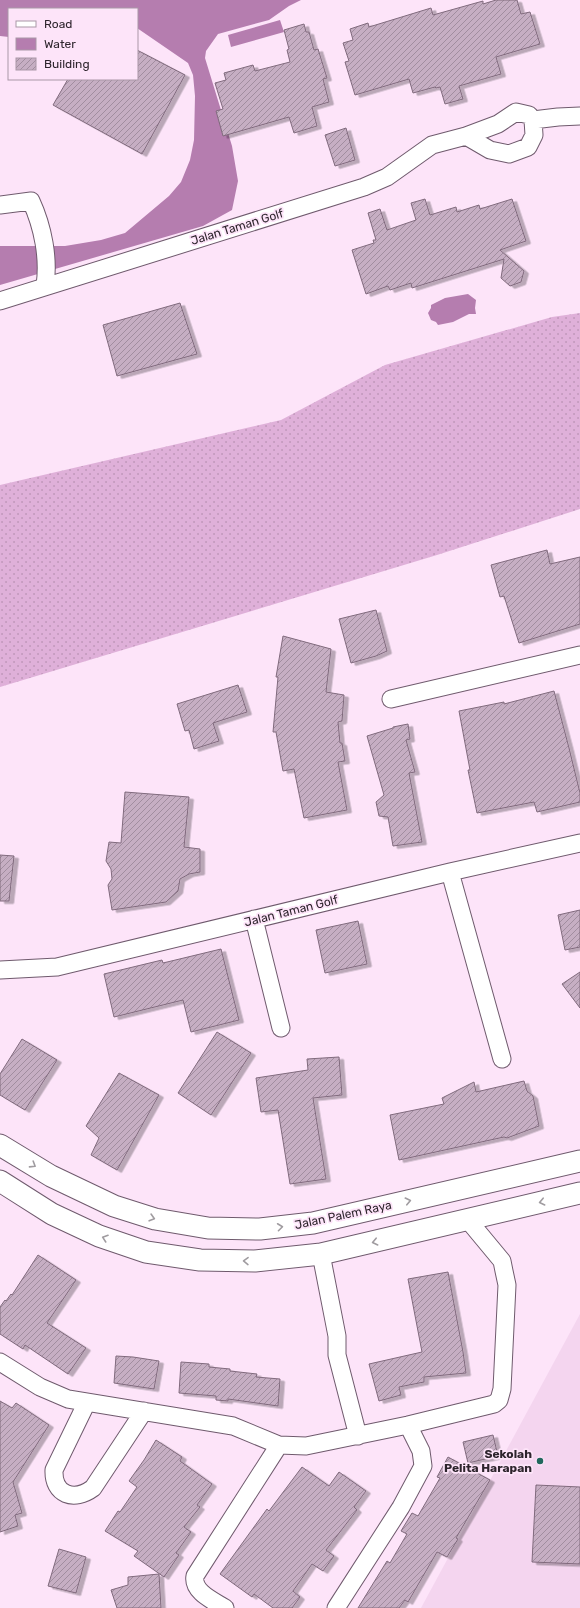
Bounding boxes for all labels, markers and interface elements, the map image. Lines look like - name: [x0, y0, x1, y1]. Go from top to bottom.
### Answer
- legend: [8, 8, 138, 80]
- text: Road: [44, 17, 72, 31]
- text: Water: [44, 37, 76, 51]
- text: Building: [44, 57, 90, 71]
- street label: Jalan Taman Golf: [189, 206, 285, 248]
- street label: Jalan Taman Golf: [243, 892, 340, 929]
- one-way arrow: [29, 1160, 36, 1168]
- one-way arrow: [404, 1197, 411, 1205]
- street label: Jalan Palem Raya: [293, 1198, 393, 1232]
- one-way arrow: [539, 1198, 545, 1206]
- one-way arrow: [148, 1213, 155, 1222]
- one-way arrow: [277, 1223, 283, 1232]
- one-way arrow: [102, 1234, 109, 1243]
- one-way arrow: [371, 1237, 378, 1245]
- one-way arrow: [243, 1257, 249, 1265]
- place label: Sekolah Pelita Harapan: [444, 1447, 532, 1475]
- marker: Sekolah Pelita Harapan: [535, 1456, 545, 1466]

